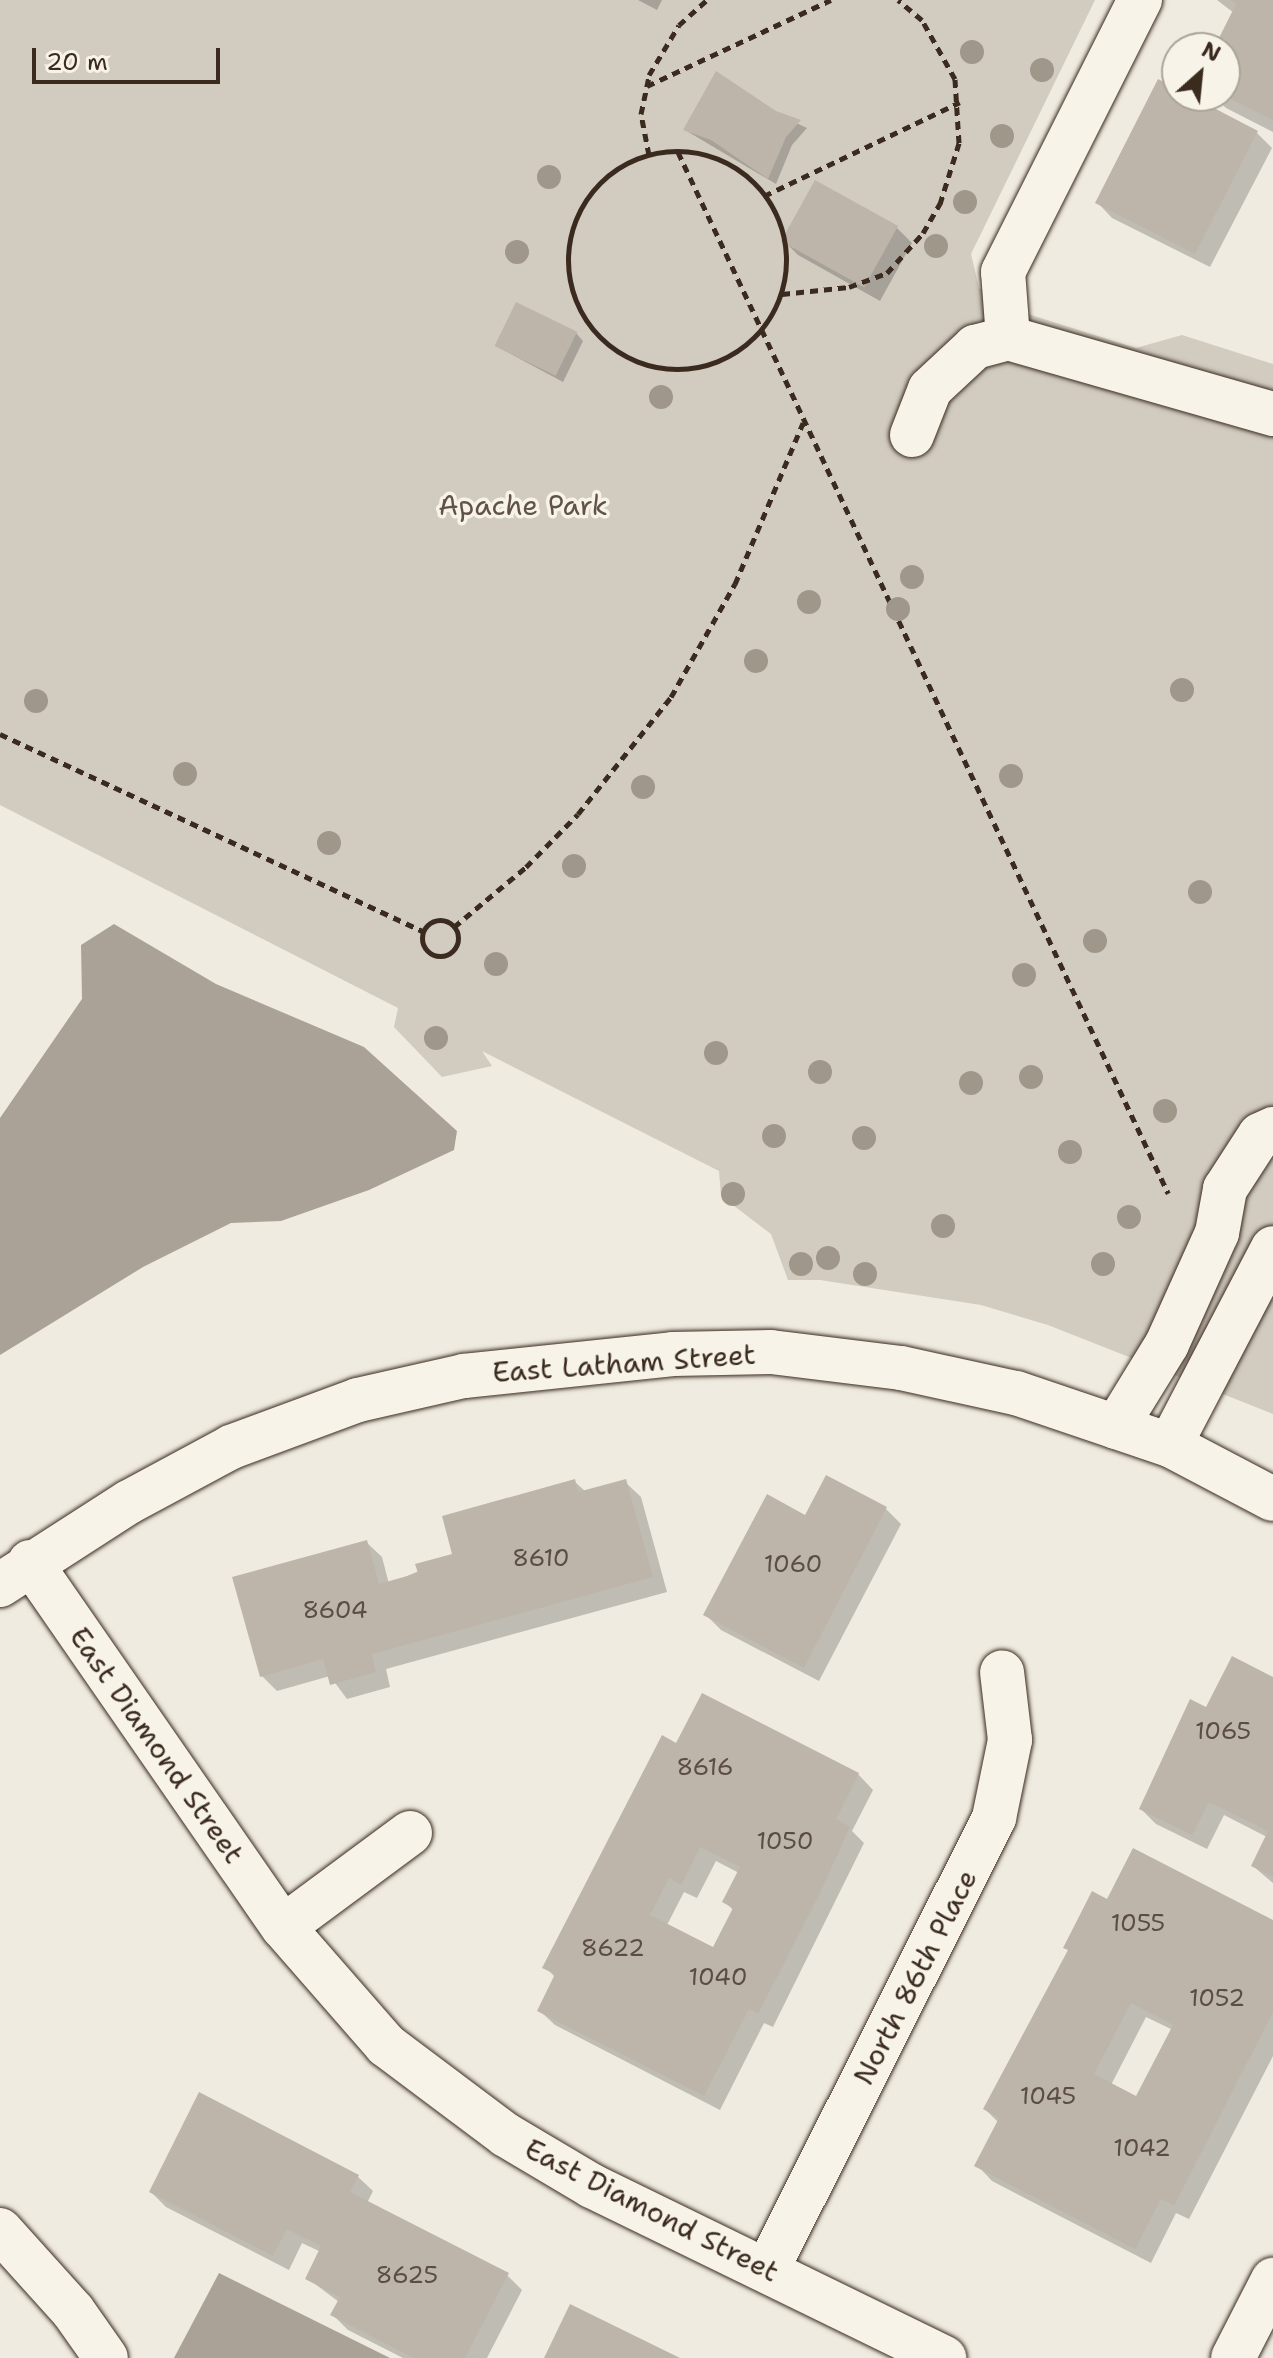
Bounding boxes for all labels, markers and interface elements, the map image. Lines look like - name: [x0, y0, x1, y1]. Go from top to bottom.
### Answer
- scale bar: [36, 32, 224, 82]
- north arrow: [1161, 32, 1241, 112]
- text: N: [1197, 35, 1226, 69]
- text: 20 m: [46, 46, 108, 78]
- park label: Apache Park: [438, 488, 608, 522]
- street label: East Latham Street: [491, 1337, 757, 1389]
- house number: 8610: [512, 1545, 570, 1573]
- house number: 1060: [764, 1551, 822, 1579]
- house number: 8604: [302, 1597, 368, 1625]
- street label: East Diamond Street: [63, 1620, 251, 1870]
- house number: 1065: [1195, 1718, 1251, 1746]
- house number: 8616: [676, 1754, 734, 1782]
- house number: 1050: [756, 1828, 814, 1856]
- street label: North 86th Place: [846, 1864, 984, 2090]
- house number: 1055: [1111, 1910, 1165, 1938]
- house number: 8622: [581, 1935, 645, 1963]
- house number: 1040: [689, 1964, 747, 1992]
- house number: 1052: [1189, 1985, 1245, 2013]
- house number: 1045: [1020, 2083, 1076, 2111]
- street label: East Diamond Street: [519, 2131, 785, 2289]
- house number: 1042: [1113, 2135, 1171, 2163]
- house number: 8625: [376, 2262, 438, 2290]

